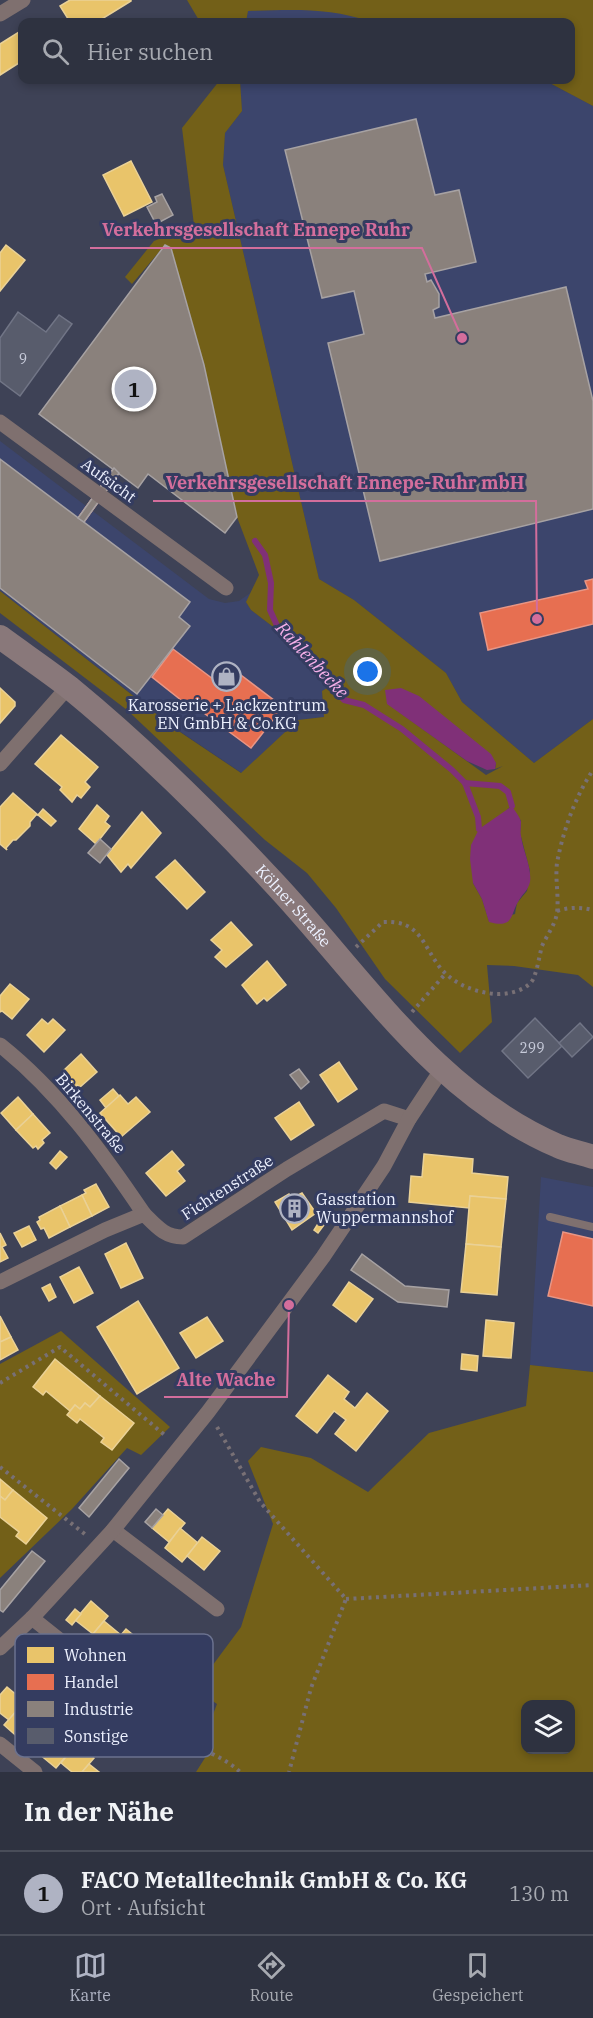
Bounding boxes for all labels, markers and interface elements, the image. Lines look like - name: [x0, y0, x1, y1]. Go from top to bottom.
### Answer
- search box: [18, 18, 575, 84]
- icon: search: [39, 35, 72, 68]
- text: Hier suchen: [87, 37, 213, 66]
- callout: Verkehrsgesellschaft Ennepe Ruhr: [90, 212, 422, 248]
- text: Verkehrsgesellschaft Ennepe Ruhr: [102, 218, 410, 241]
- house number: 9: [19, 350, 27, 368]
- pin: 1: [114, 366, 154, 412]
- street label: Aufsicht: [78, 453, 141, 507]
- callout: Verkehrsgesellschaft Ennepe-Ruhr mbH: [153, 465, 536, 501]
- text: Verkehrsgesellschaft Ennepe-Ruhr mbH: [166, 471, 524, 494]
- water label: Rahlenbecke: [270, 616, 354, 703]
- your location: [353, 657, 382, 686]
- shop icon: Karosserie + Lackzentrum EN GmbH & Co.KG: [211, 661, 243, 693]
- place label: Karosserie + Lackzentrum EN GmbH & Co.KG: [128, 695, 326, 733]
- street label: Kölner Straße: [252, 860, 336, 951]
- house number: 299: [519, 1039, 545, 1057]
- street label: Birkenstraße: [52, 1069, 130, 1157]
- street label: Fichtenstraße: [177, 1150, 277, 1224]
- place label: Gasstation Wuppermannshof: [316, 1189, 455, 1227]
- building icon: Gasstation Wuppermannshof: [279, 1192, 311, 1224]
- callout: Alte Wache: [164, 1361, 287, 1397]
- text: Alte Wache: [176, 1368, 276, 1391]
- legend: [15, 1634, 213, 1757]
- text: Wohnen: [64, 1645, 127, 1665]
- text: Handel: [64, 1672, 119, 1692]
- text: Industrie: [64, 1699, 133, 1719]
- map controls: [521, 1700, 575, 1754]
- button: layers: [521, 1700, 575, 1754]
- text: Sonstige: [64, 1726, 128, 1746]
- text: In der Nähe: [24, 1794, 174, 1828]
- text: FACO Metalltechnik GmbH & Co. KG: [81, 1865, 467, 1894]
- text: 1: [38, 1880, 50, 1907]
- text: 130 m: [509, 1880, 569, 1907]
- text: Ort · Aufsicht: [81, 1894, 206, 1921]
- tab: Karte: [69, 1949, 111, 2005]
- tab: Route: [250, 1949, 293, 2005]
- tab: Gespeichert: [432, 1949, 524, 2005]

